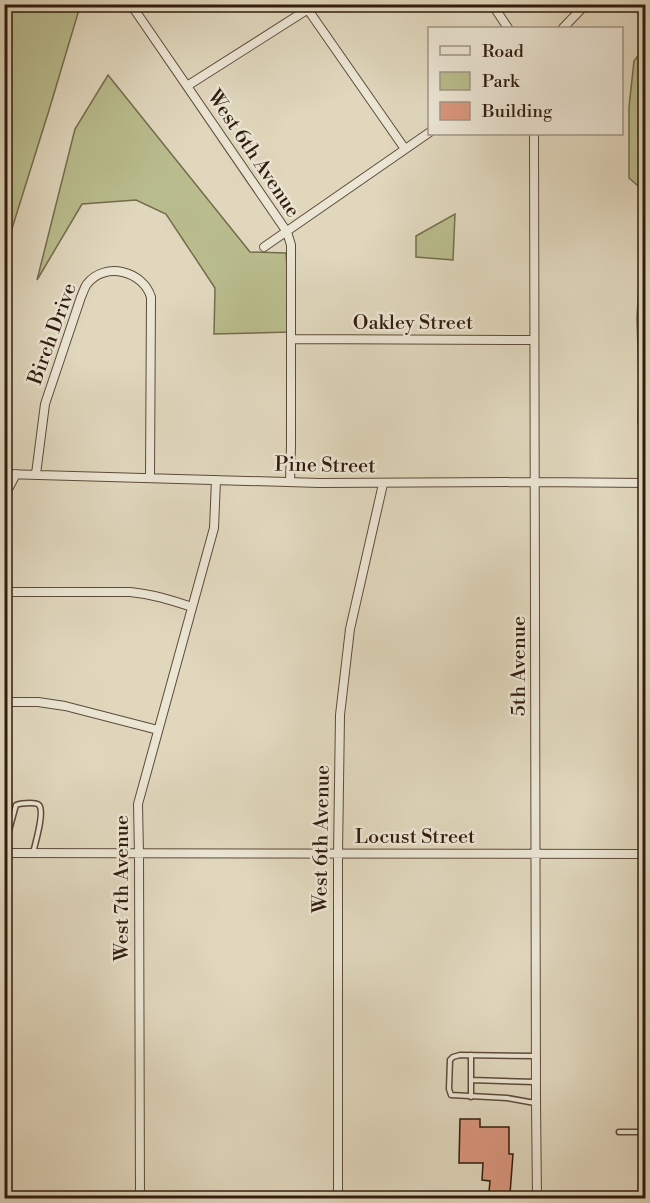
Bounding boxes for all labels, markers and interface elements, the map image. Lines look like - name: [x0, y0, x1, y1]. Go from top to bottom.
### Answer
- legend: [428, 27, 623, 135]
- text: Road: [482, 40, 525, 63]
- text: Park: [482, 70, 521, 93]
- street label: West 6th Avenue: [201, 85, 305, 223]
- text: Building: [481, 100, 553, 123]
- street label: Birch Drive: [23, 280, 83, 389]
- street label: Oakley Street: [353, 311, 473, 336]
- street label: Pine Street: [274, 453, 376, 479]
- street label: 5th Avenue: [507, 616, 532, 716]
- street label: West 6th Avenue: [308, 765, 336, 914]
- street label: West 7th Avenue: [110, 815, 135, 962]
- street label: Locust Street: [355, 825, 475, 850]

